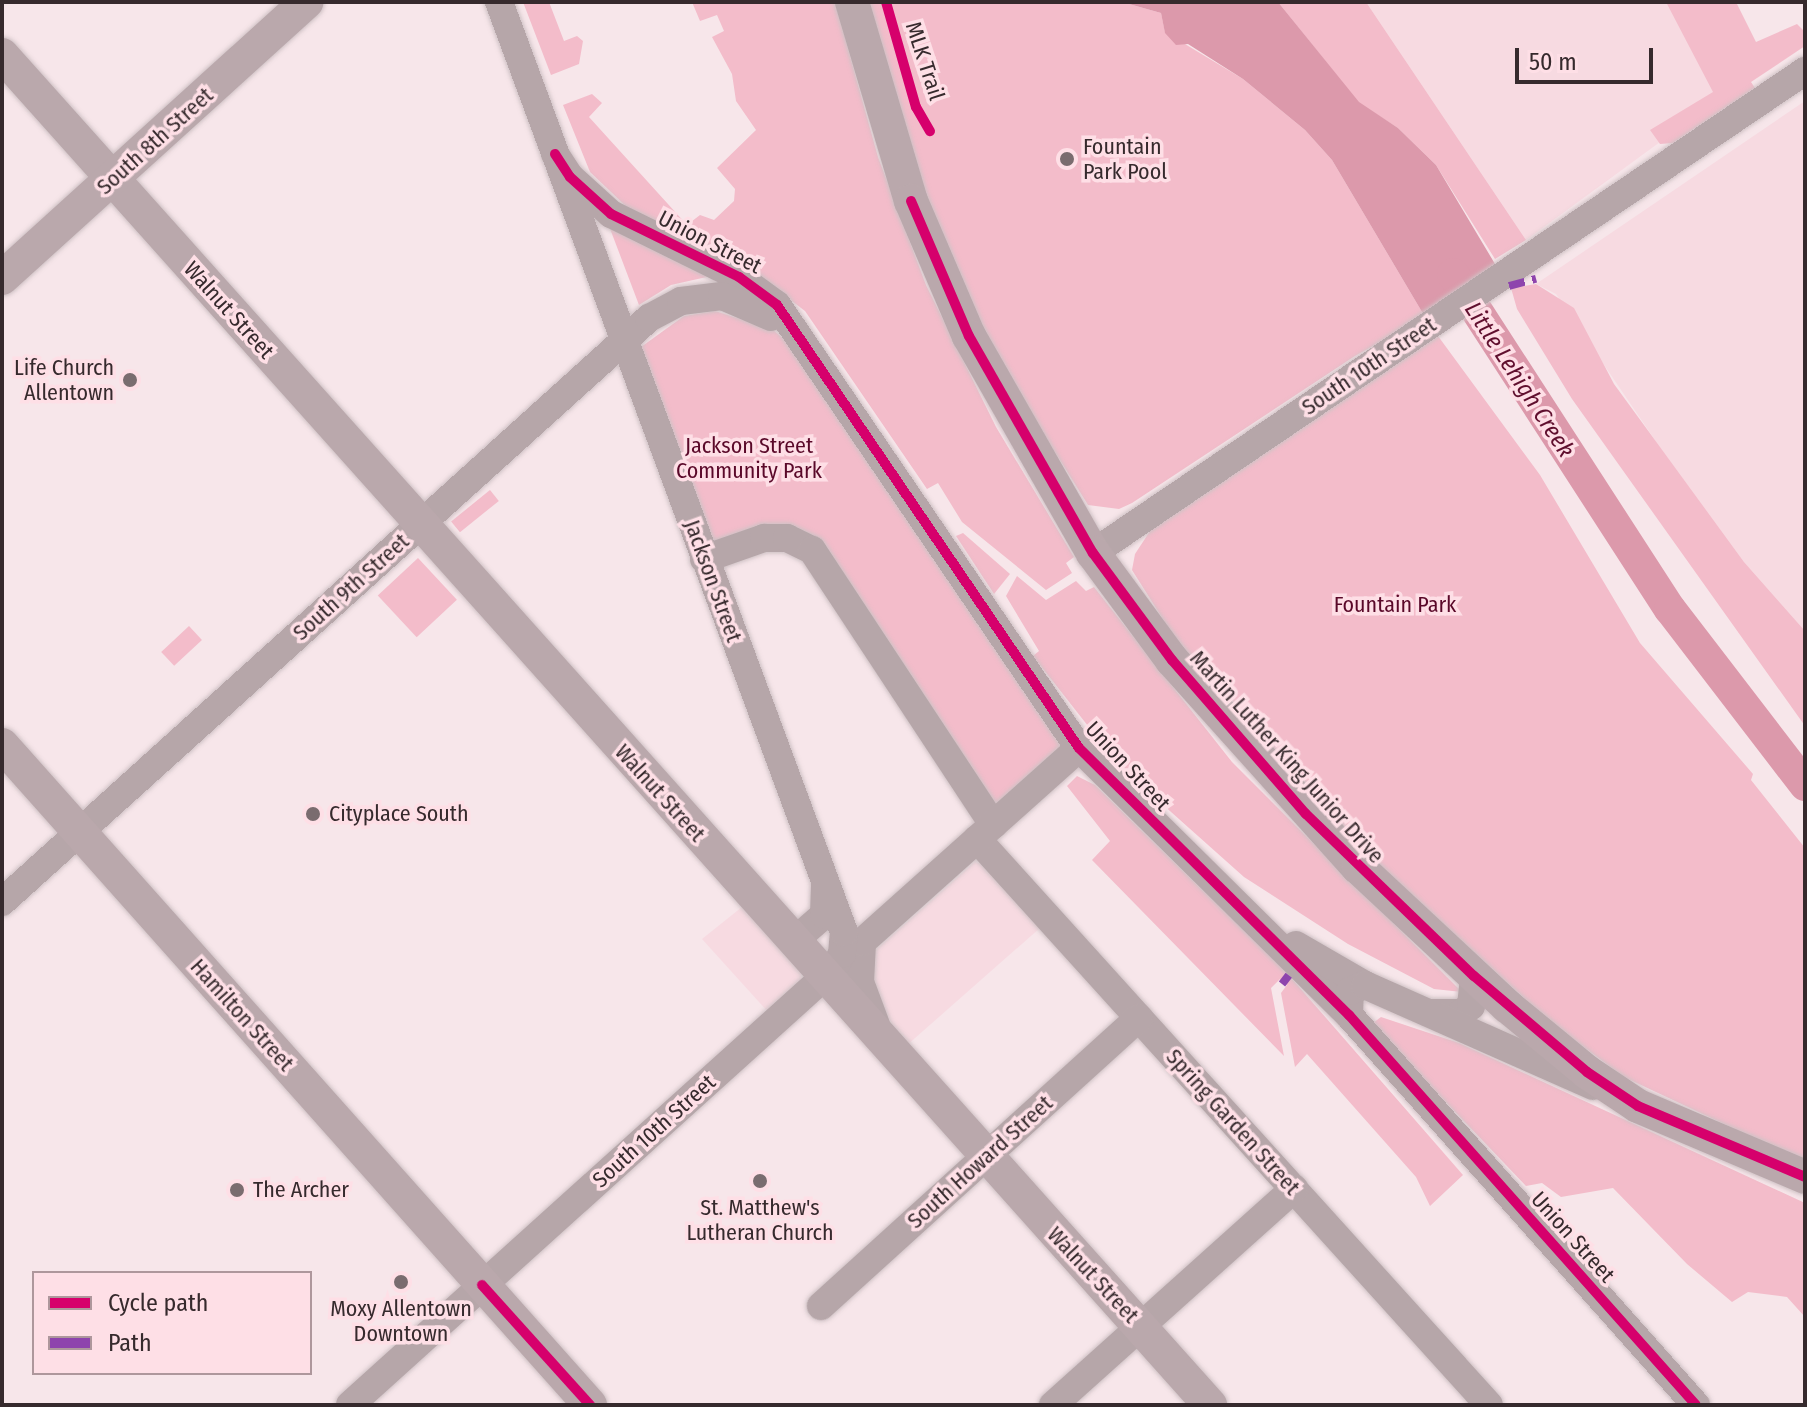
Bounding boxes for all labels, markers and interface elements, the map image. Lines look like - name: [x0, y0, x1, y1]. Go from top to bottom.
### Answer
- street label: MLK Trail: [900, 18, 950, 104]
- scale bar: [1519, 32, 1657, 82]
- text: 50 m: [1529, 48, 1577, 76]
- street label: South 8th Street: [92, 82, 218, 200]
- place label: Fountain Park Pool: [1083, 133, 1167, 184]
- marker: Fountain Park Pool: [1058, 150, 1076, 168]
- street label: Union Street: [654, 205, 766, 279]
- street label: Walnut Street: [178, 256, 280, 364]
- water label: Little Lehigh Creek: [1458, 297, 1580, 463]
- street label: South 10th Street: [1297, 311, 1441, 421]
- place label: Life Church Allentown: [14, 354, 114, 406]
- marker: Life Church Allentown: [121, 371, 139, 389]
- park label: Jackson Street Community Park: [676, 432, 822, 484]
- street label: Jackson Street: [679, 516, 747, 646]
- street label: South 9th Street: [288, 528, 414, 646]
- park label: Fountain Park: [1334, 592, 1456, 618]
- street label: Martin Luther King Junior Drive: [1185, 645, 1389, 869]
- street label: Union Street: [1080, 716, 1176, 816]
- street label: Walnut Street: [609, 739, 711, 847]
- place label: Cityplace South: [329, 801, 469, 827]
- marker: Cityplace South: [304, 805, 322, 823]
- street label: Hamilton Street: [185, 954, 299, 1076]
- street label: Spring Garden Street: [1161, 1044, 1305, 1200]
- street label: South 10th Street: [587, 1069, 721, 1193]
- street label: South Howard Street: [902, 1090, 1058, 1234]
- marker: St. Matthew's Lutheran Church: [751, 1172, 769, 1190]
- place label: The Archer: [253, 1177, 349, 1203]
- marker: The Archer: [228, 1181, 246, 1199]
- street label: Union Street: [1526, 1186, 1620, 1288]
- place label: St. Matthew's Lutheran Church: [686, 1194, 834, 1246]
- street label: Walnut Street: [1042, 1221, 1144, 1329]
- legend: [32, 1271, 312, 1375]
- marker: Moxy Allentown Downtown: [392, 1273, 410, 1291]
- text: Cycle path: [108, 1289, 208, 1317]
- place label: Moxy Allentown Downtown: [330, 1295, 472, 1346]
- text: Path: [108, 1329, 152, 1357]

